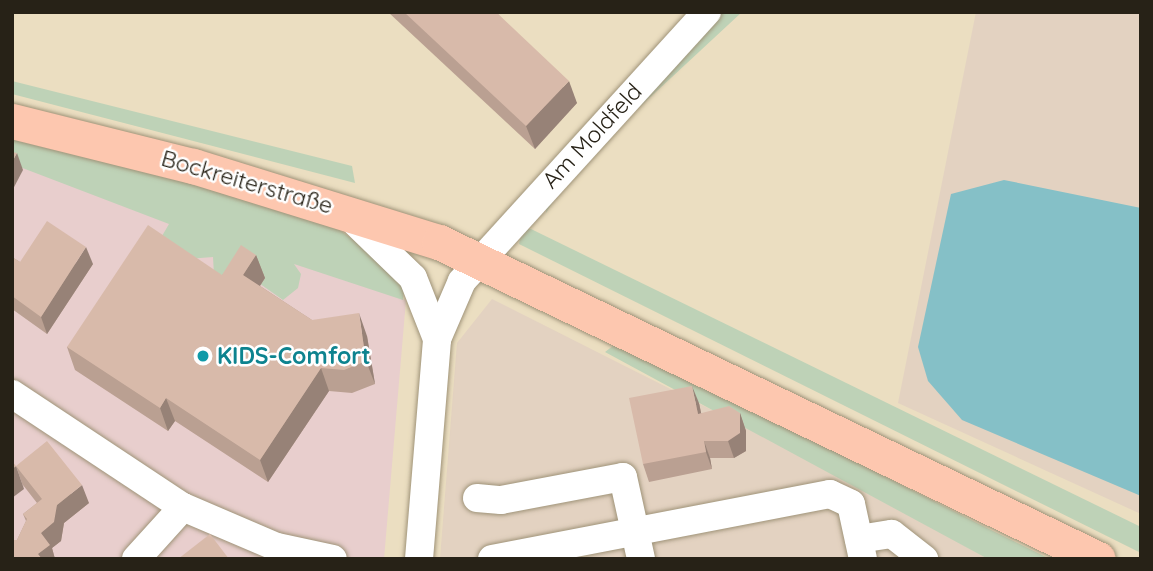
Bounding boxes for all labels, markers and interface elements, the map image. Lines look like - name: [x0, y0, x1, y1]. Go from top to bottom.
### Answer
- street label: Am Moldfeld: [536, 78, 648, 194]
- street label: Bockreiterstraße: [158, 144, 336, 220]
- place label: KIDS-Comfort: [217, 342, 371, 370]
- marker: KIDS-Comfort: [195, 348, 211, 364]

